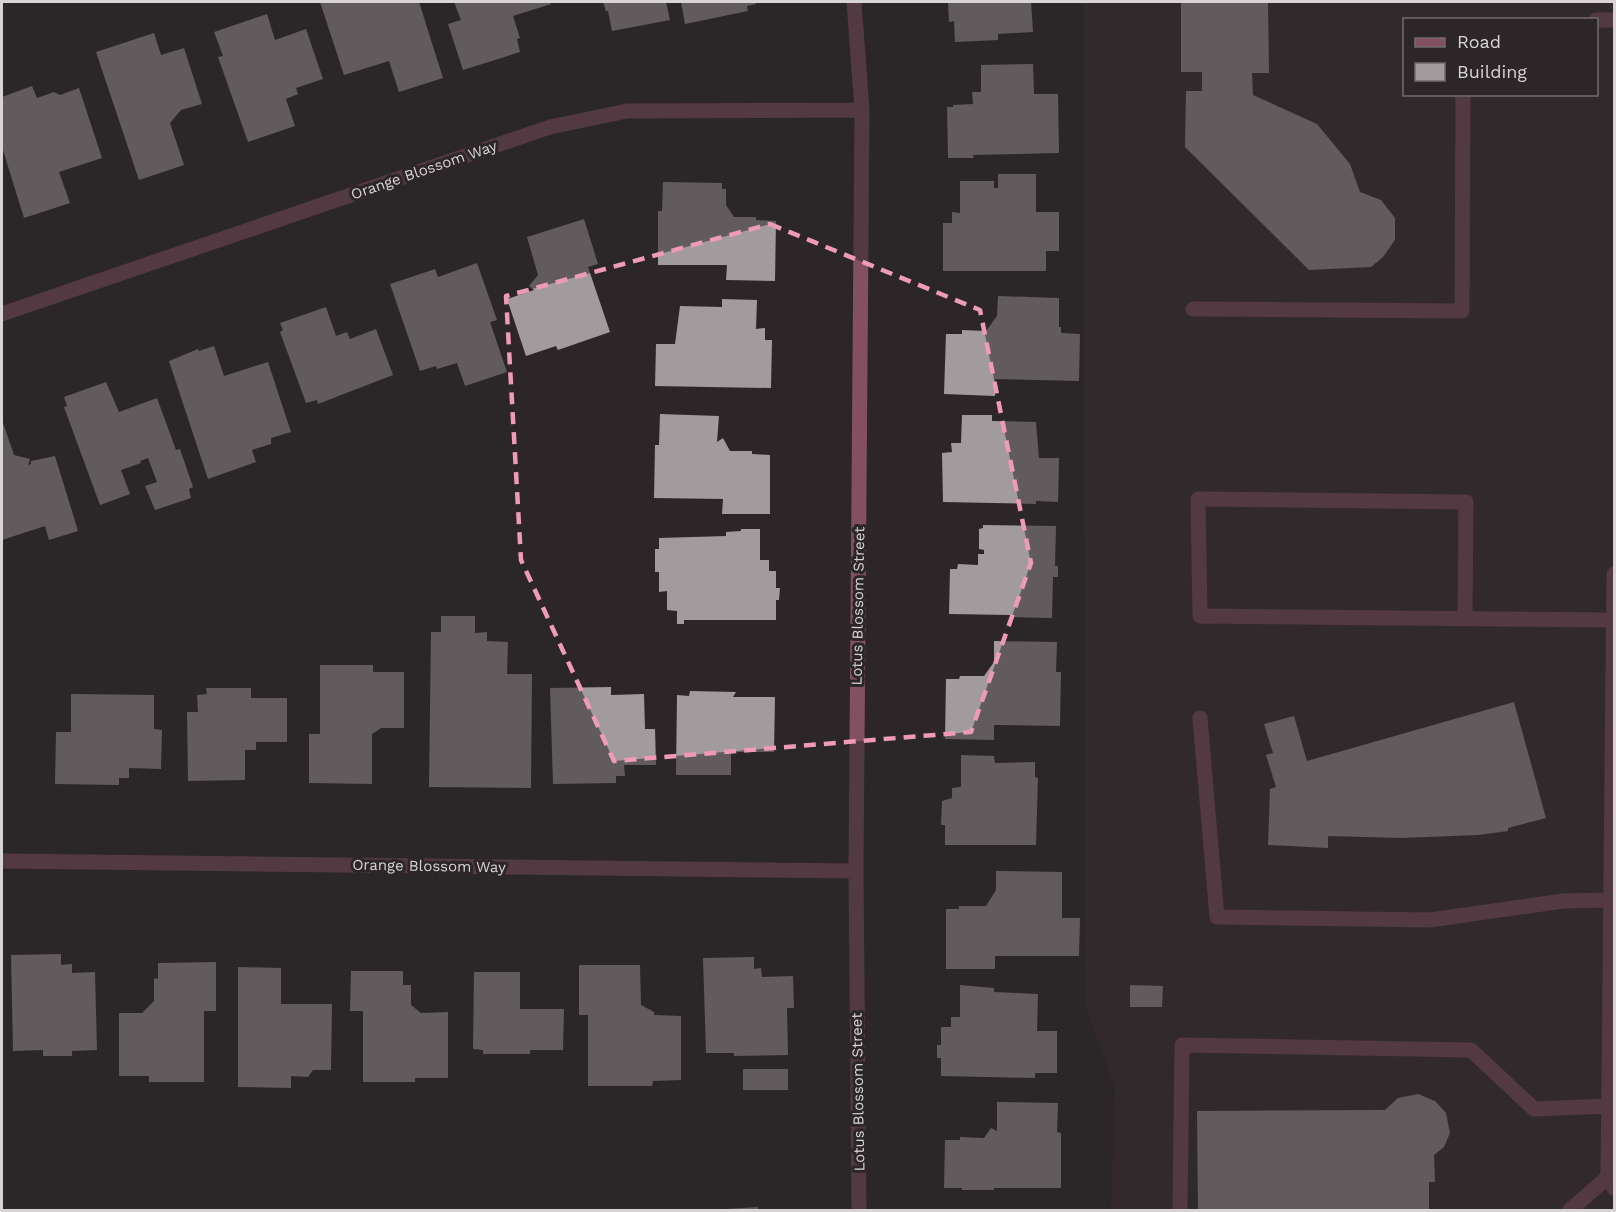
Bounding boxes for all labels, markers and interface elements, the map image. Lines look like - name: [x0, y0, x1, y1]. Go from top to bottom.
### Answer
- legend: [1403, 18, 1598, 96]
- text: Road: [1457, 31, 1501, 52]
- text: Building: [1457, 61, 1527, 82]
- street label: Orange Blossom Way: [349, 136, 500, 203]
- street label: Lotus Blossom Street: [848, 526, 868, 686]
- street label: Orange Blossom Way: [352, 856, 506, 876]
- street label: Lotus Blossom Street: [848, 1012, 868, 1172]

